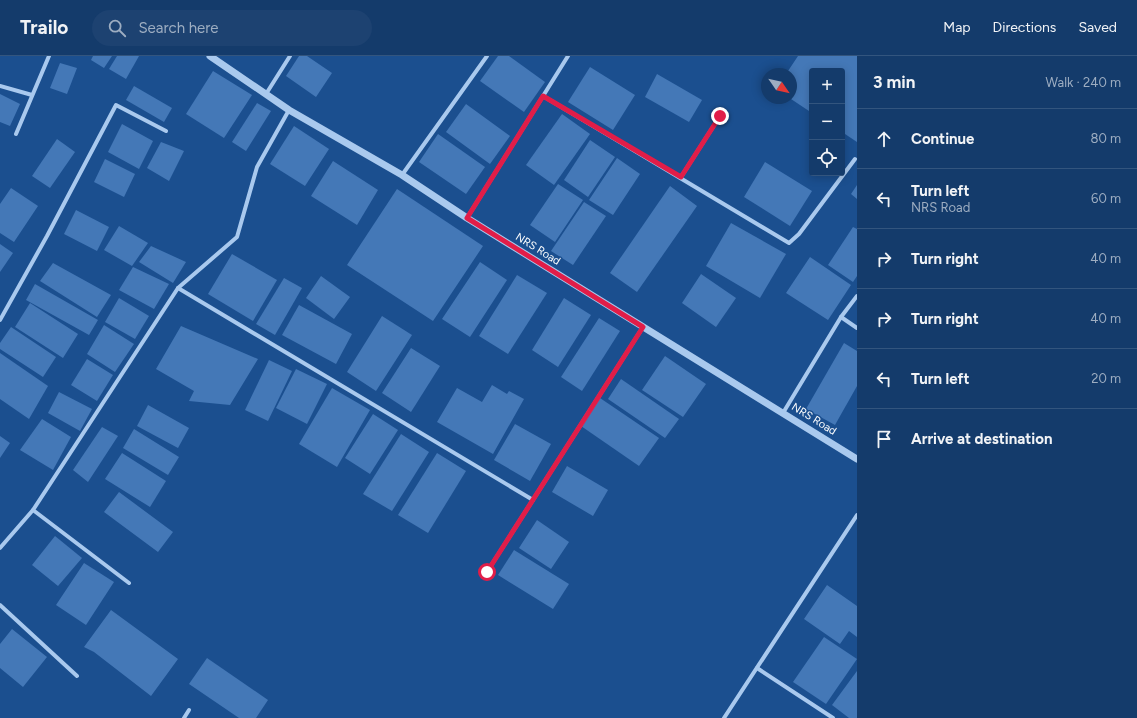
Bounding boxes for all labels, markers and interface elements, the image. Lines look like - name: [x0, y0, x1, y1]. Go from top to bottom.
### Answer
- search box: [92, 10, 372, 46]
- text: Trailo: [20, 16, 68, 39]
- icon: search: [106, 17, 128, 39]
- text: Search here: [138, 19, 219, 37]
- text: Map: [943, 19, 971, 36]
- text: Directions: [993, 19, 1056, 36]
- text: Saved: [1078, 19, 1117, 36]
- north arrow: [761, 68, 797, 104]
- map controls: [809, 68, 845, 176]
- button: +: [809, 68, 845, 104]
- text: 3 min: [873, 72, 915, 92]
- text: Walk · 240 m: [1046, 75, 1121, 90]
- button: −: [809, 104, 845, 140]
- route end: [711, 107, 729, 125]
- icon: ahead: [873, 128, 895, 150]
- text: Continue: [911, 130, 974, 148]
- text: 80 m: [1090, 131, 1121, 146]
- button: locate: [809, 140, 845, 176]
- text: Turn left: [911, 182, 969, 200]
- icon: left: [873, 188, 895, 210]
- text: 60 m: [1091, 191, 1121, 206]
- text: NRS Road: [911, 200, 970, 215]
- street label: NRS Road: [513, 230, 563, 268]
- icon: right: [873, 248, 895, 270]
- text: Turn right: [911, 250, 979, 268]
- text: 40 m: [1090, 251, 1121, 266]
- icon: right: [873, 308, 895, 330]
- text: Turn right: [911, 310, 979, 328]
- text: 40 m: [1090, 311, 1121, 326]
- icon: left: [873, 368, 895, 390]
- text: Turn left: [911, 370, 969, 388]
- text: 20 m: [1091, 371, 1121, 386]
- street label: NRS Road: [789, 400, 839, 438]
- icon: arrive: [873, 428, 895, 450]
- text: Arrive at destination: [911, 430, 1052, 448]
- route start: [478, 563, 496, 581]

